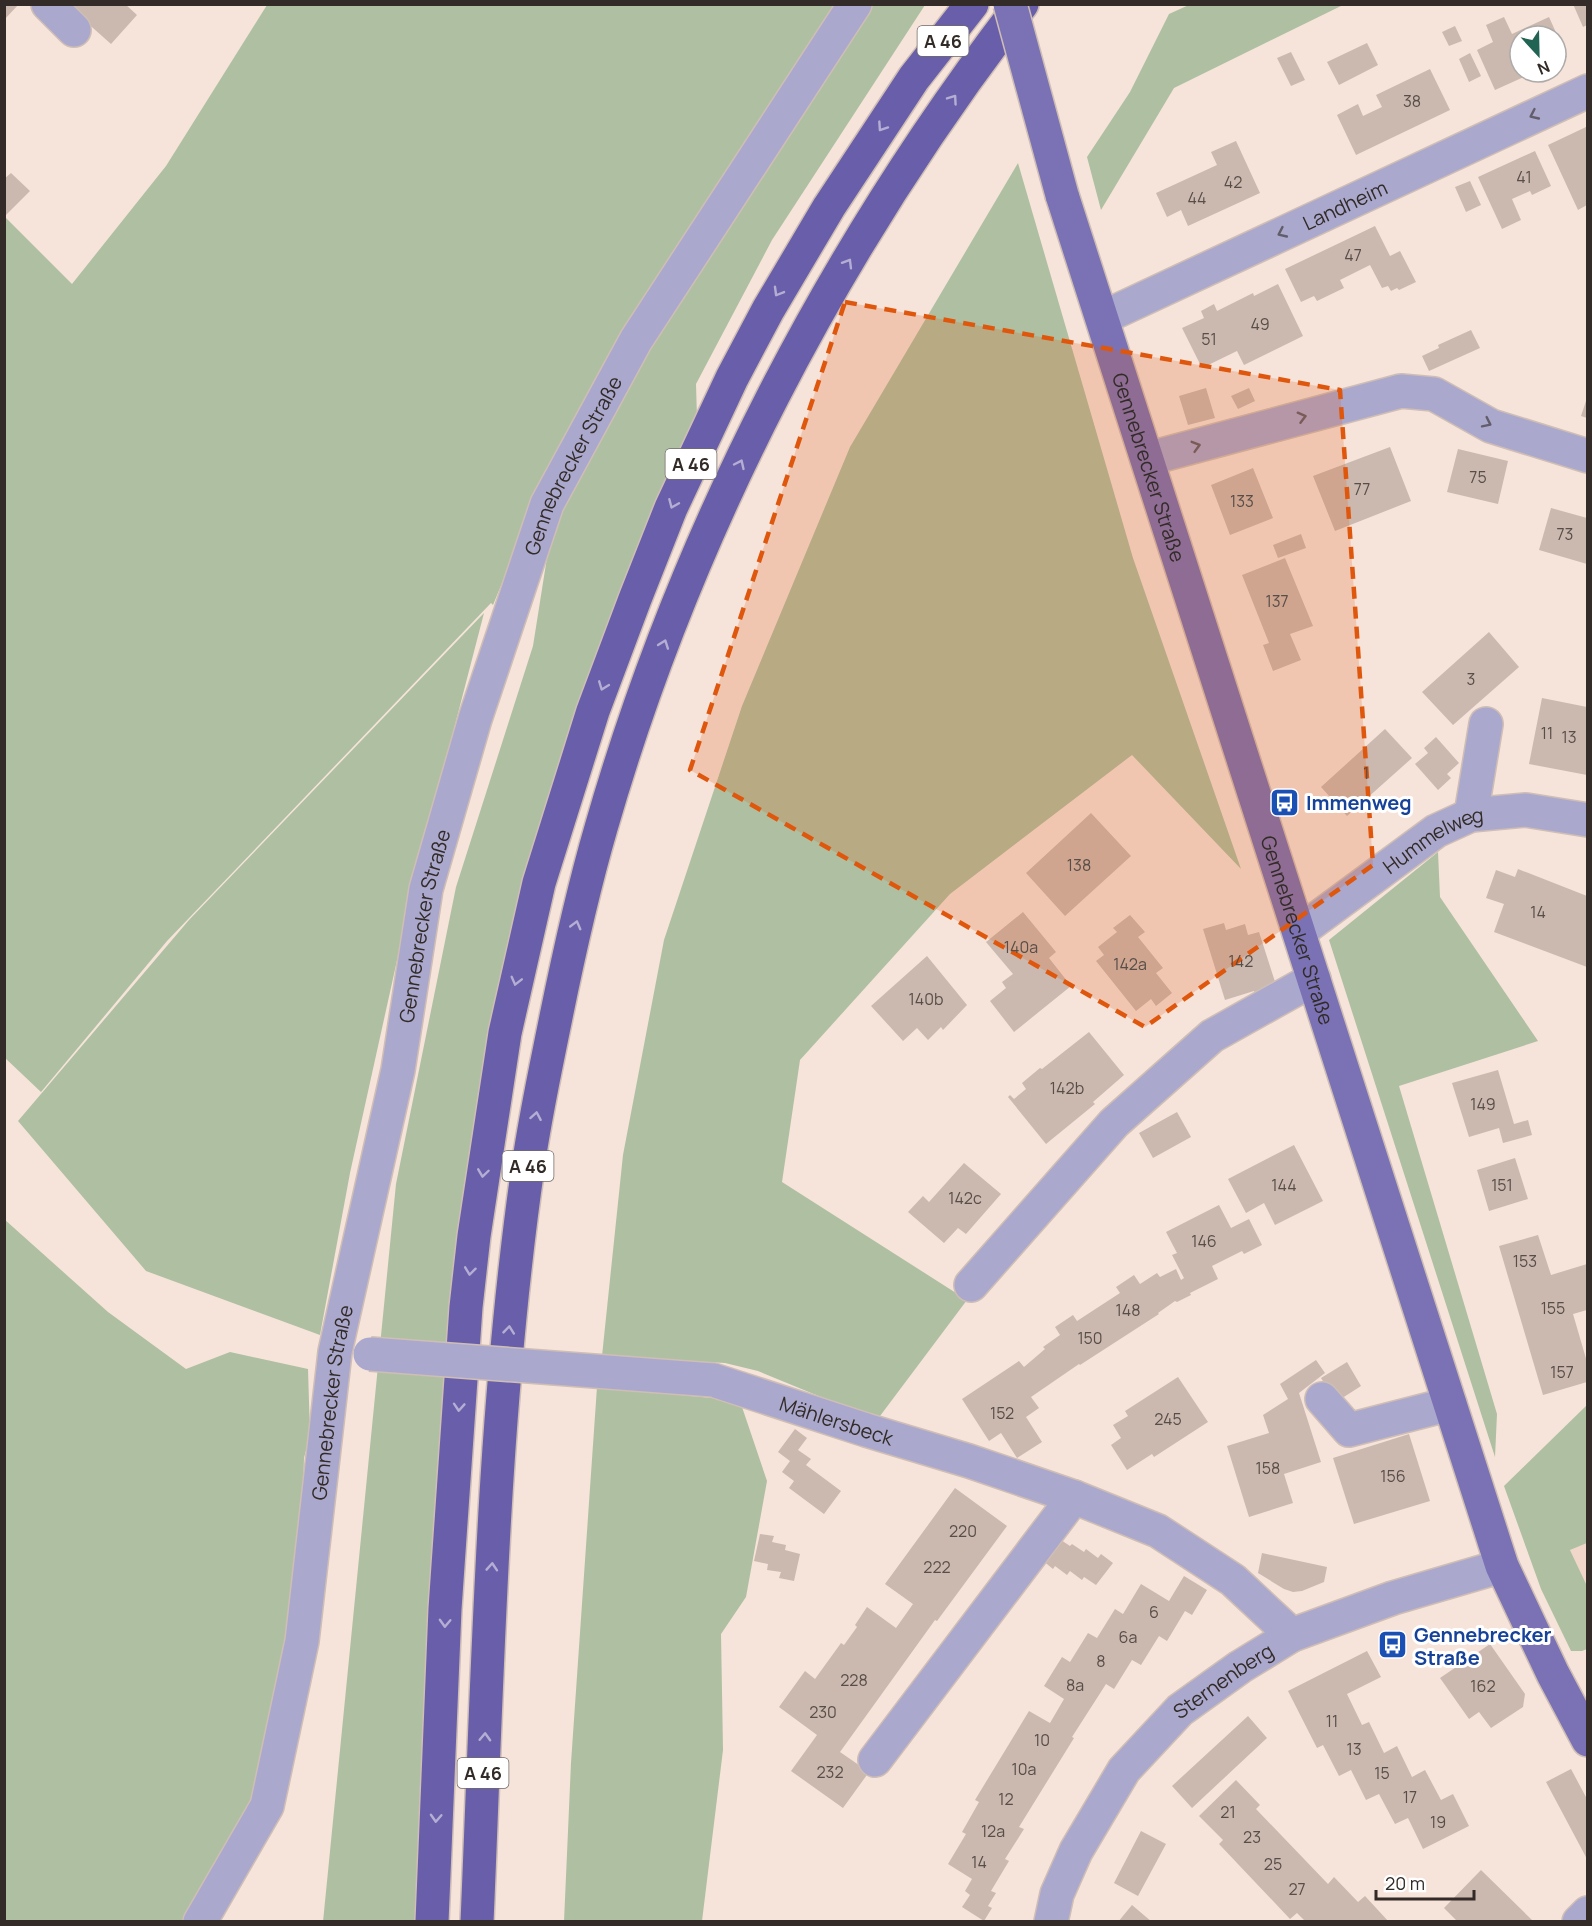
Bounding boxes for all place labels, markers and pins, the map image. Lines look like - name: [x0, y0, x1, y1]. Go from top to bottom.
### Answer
- bus stop icon: Immenweg: [1269, 786, 1301, 818]
- place label: Immenweg: [1306, 789, 1412, 816]
- place label: Gennebrecker Straße: [1414, 1621, 1552, 1671]
- bus stop icon: Gennebrecker Straße: [1377, 1629, 1409, 1661]

